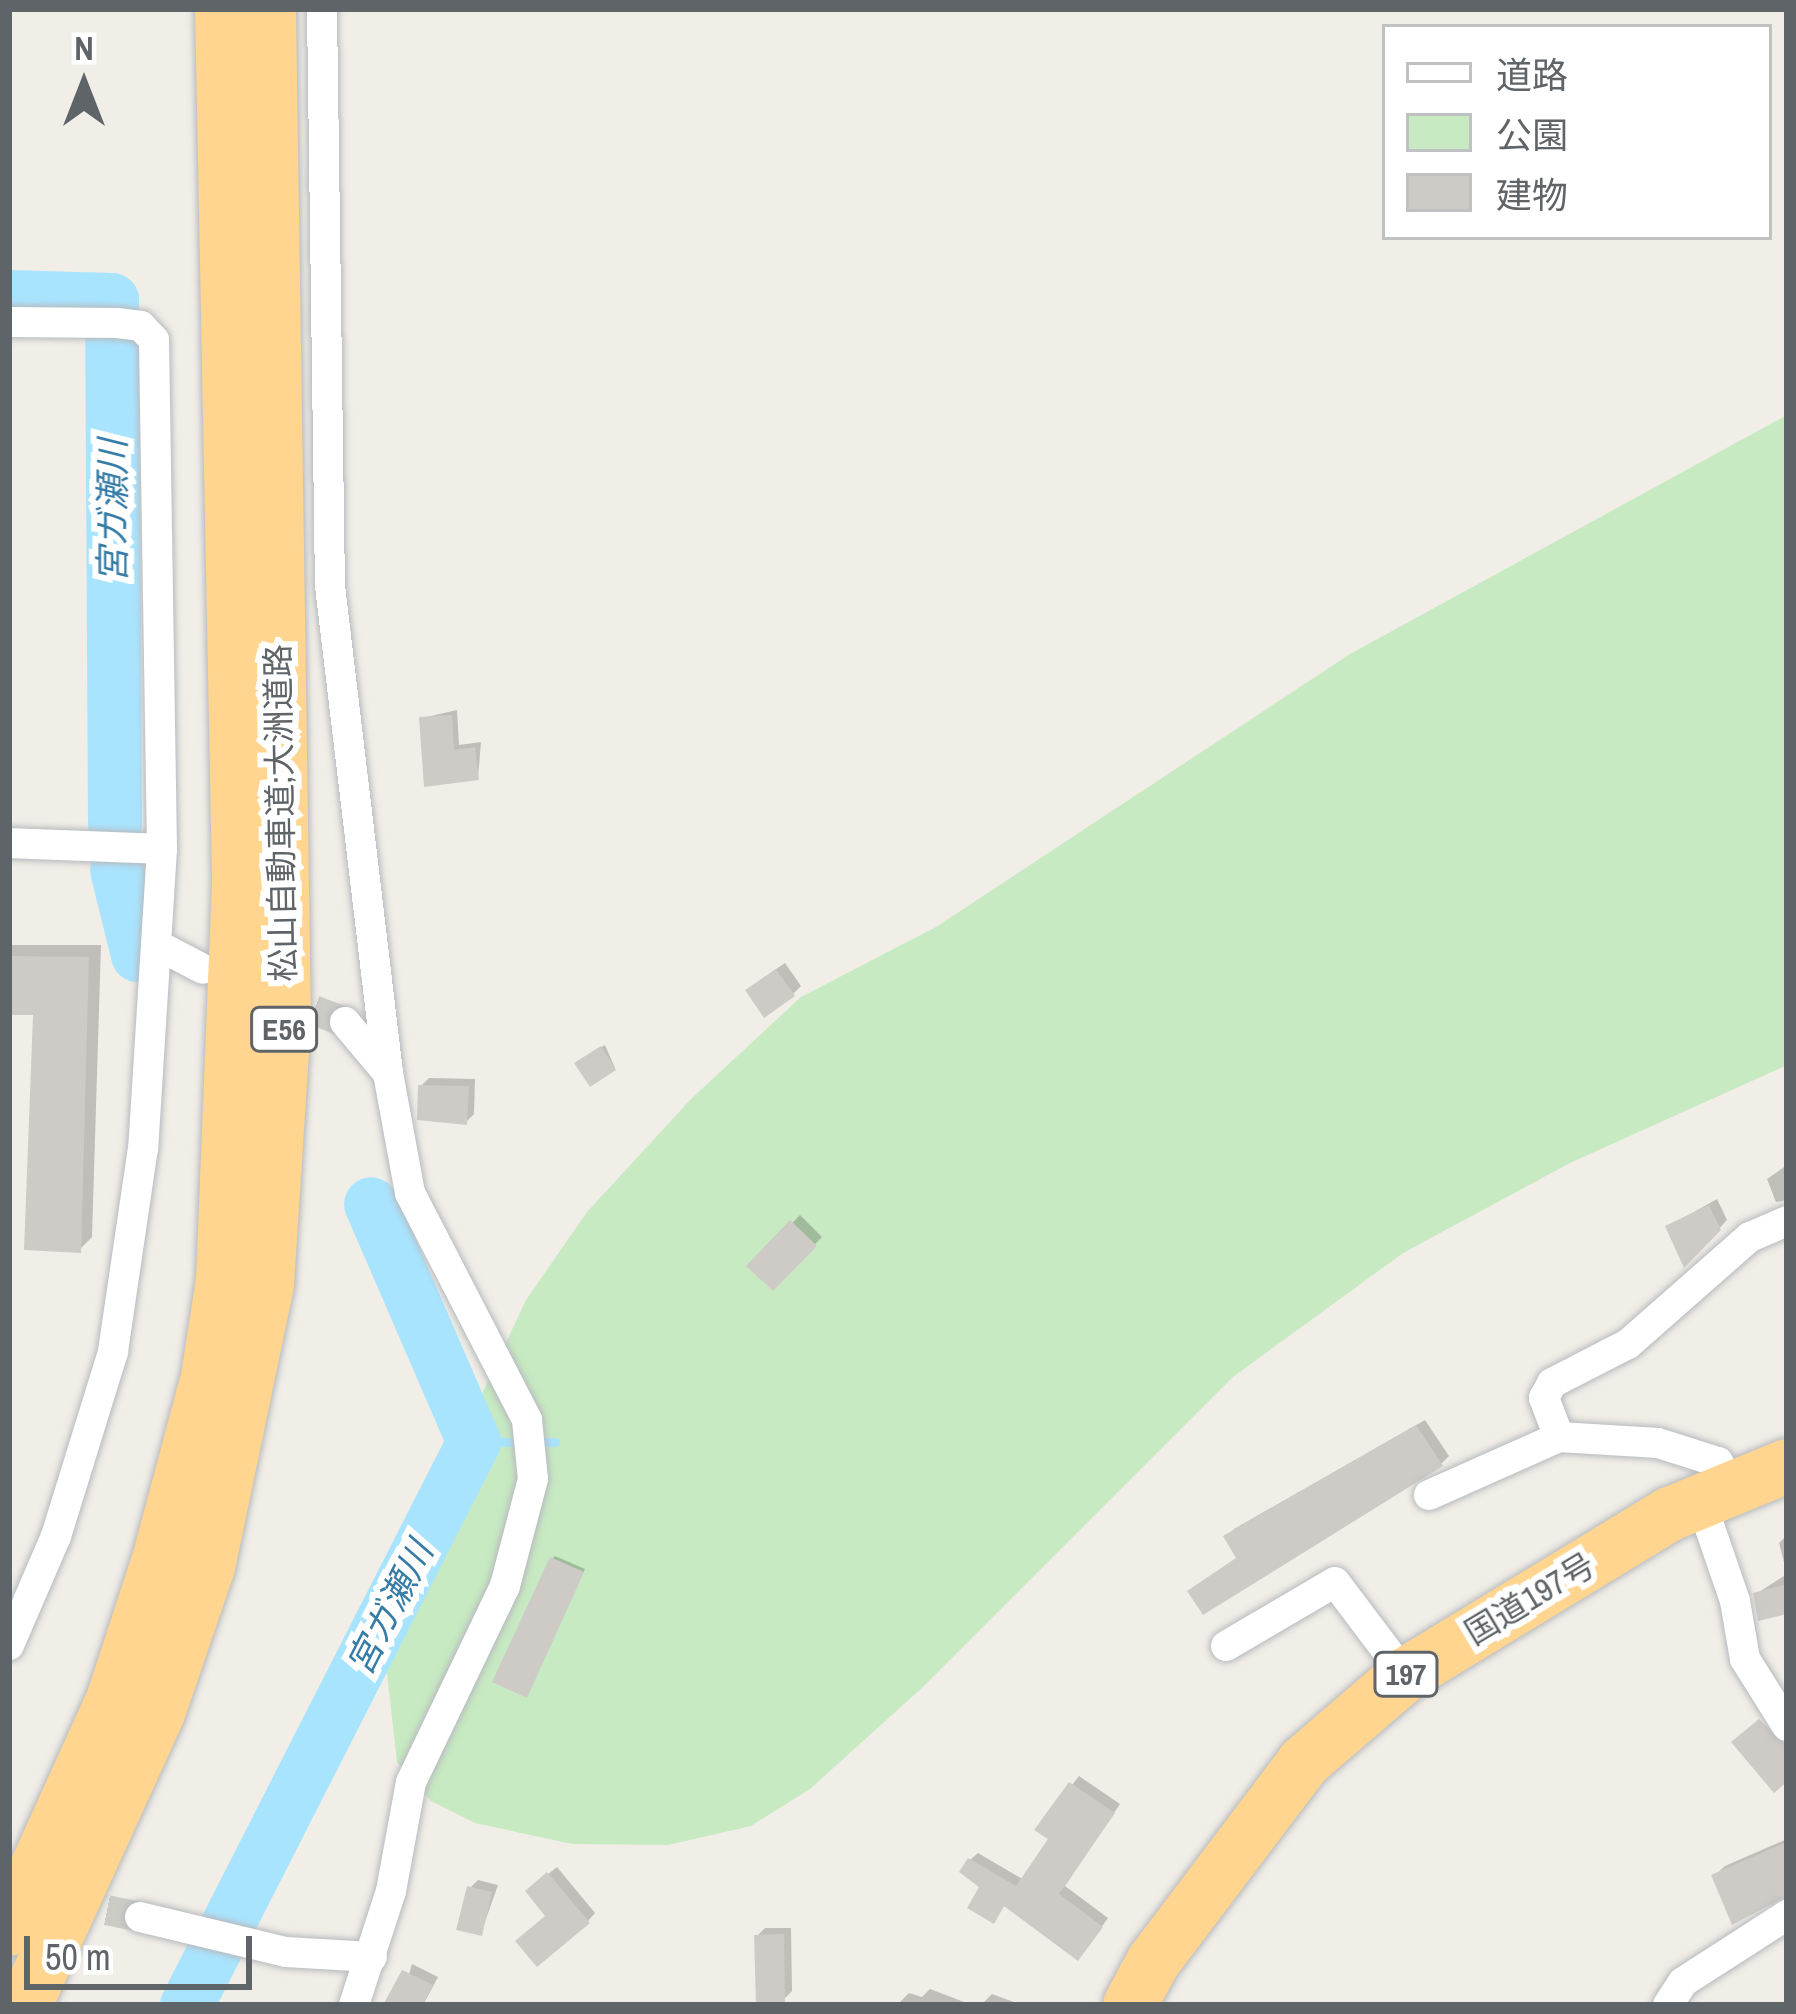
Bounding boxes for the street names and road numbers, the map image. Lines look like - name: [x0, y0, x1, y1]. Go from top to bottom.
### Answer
- street label: 松山自動車道;大洲道路: [258, 644, 304, 982]
- road number: E56: [248, 1005, 320, 1053]
- street label: 国道197号: [1458, 1545, 1602, 1653]
- road number: 197: [1373, 1650, 1439, 1698]

